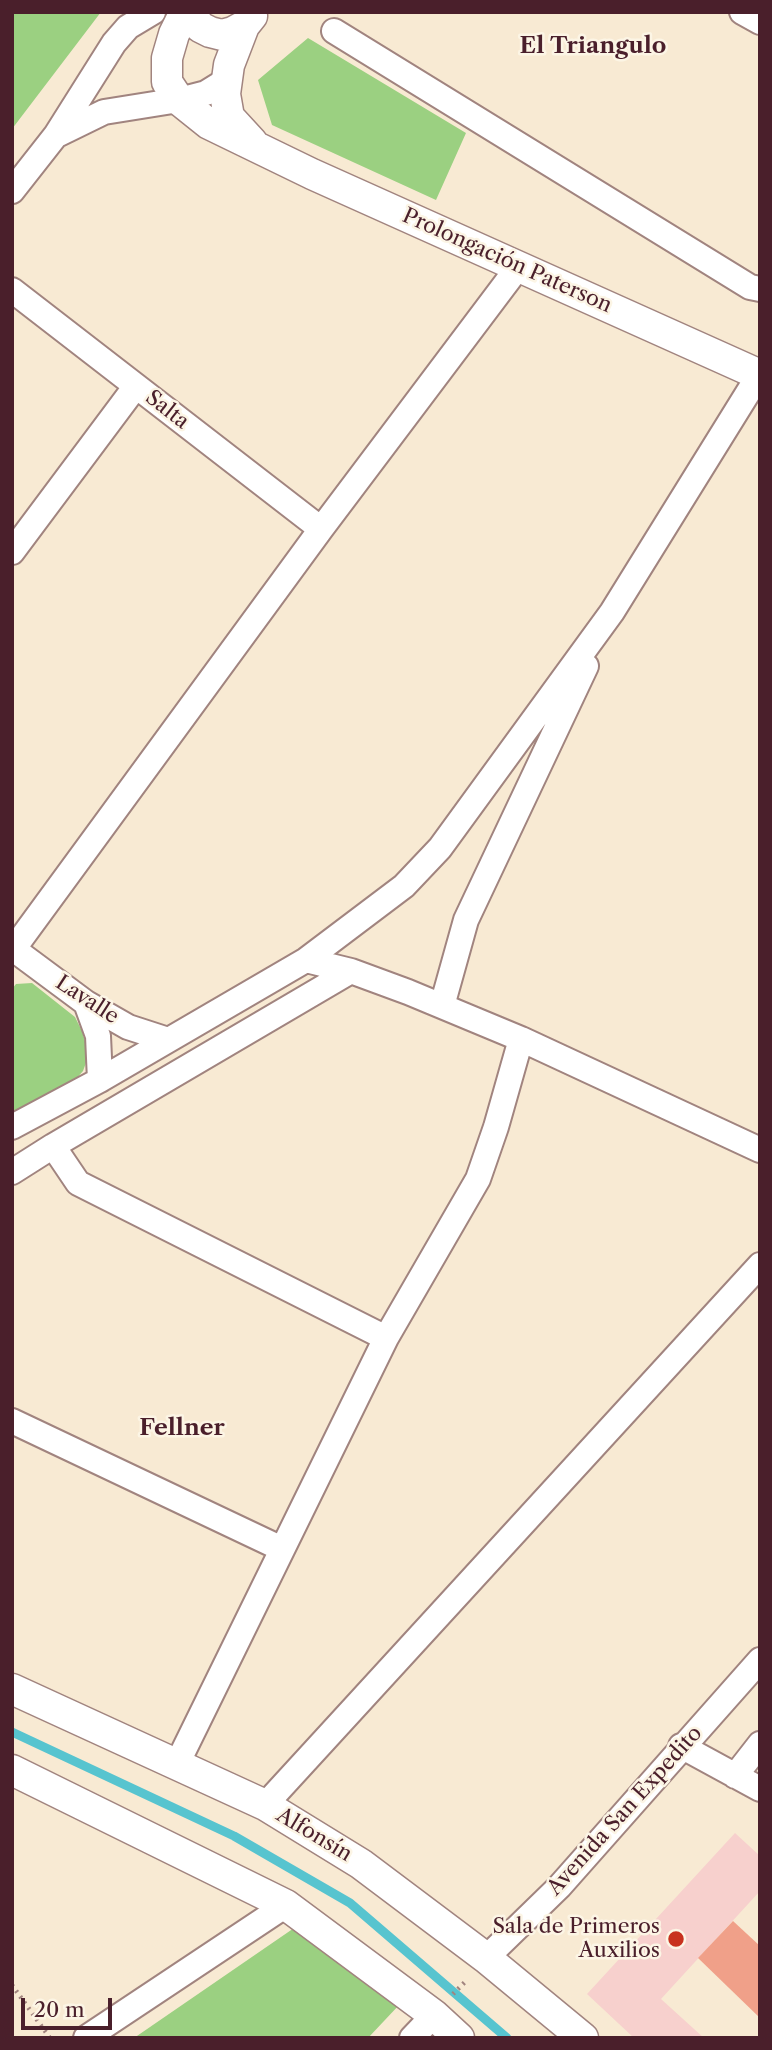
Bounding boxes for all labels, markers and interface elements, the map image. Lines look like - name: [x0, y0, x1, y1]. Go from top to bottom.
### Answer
- district label: El Triangulo: [520, 32, 666, 60]
- street label: Prolongación Paterson: [398, 203, 616, 319]
- street label: Salta: [140, 385, 194, 435]
- street label: Lavalle: [51, 970, 123, 1030]
- district label: Fellner: [139, 1414, 225, 1442]
- street label: Avenida San Expedito: [542, 1721, 708, 1901]
- street label: Alfonsín: [272, 1803, 356, 1867]
- place label: Sala de Primeros Auxilios: [492, 1914, 660, 1964]
- marker: Sala de Primeros Auxilios: [666, 1929, 686, 1949]
- scale bar: [24, 1983, 116, 2027]
- text: 20 m: [34, 1997, 85, 2022]

